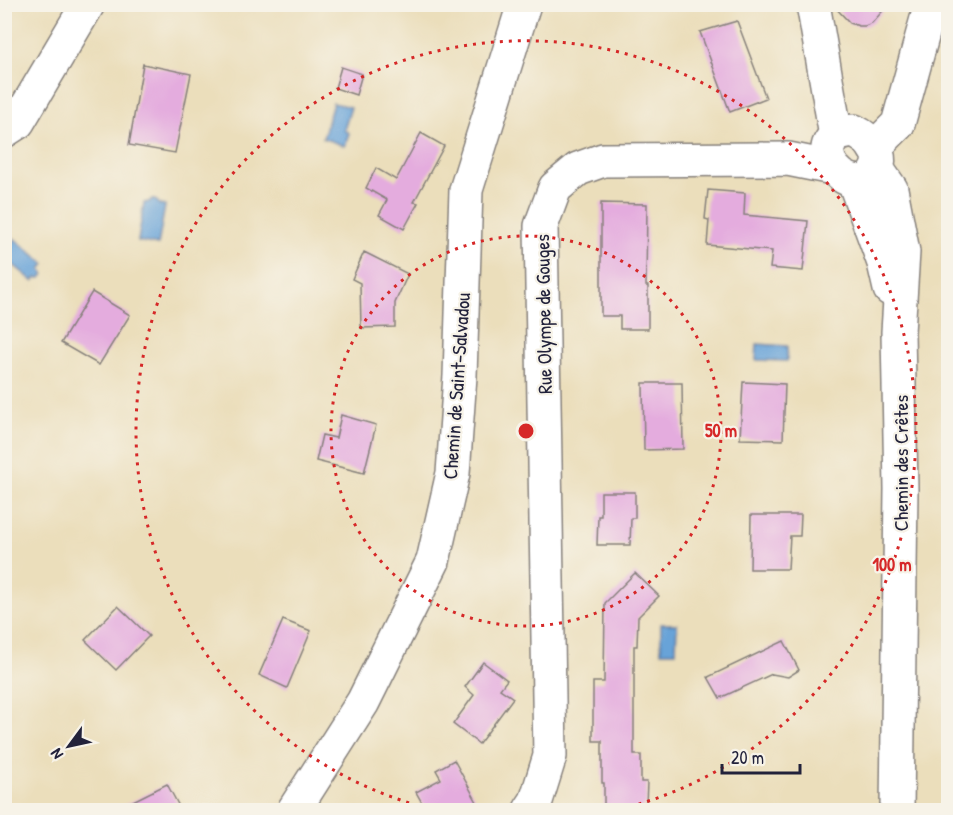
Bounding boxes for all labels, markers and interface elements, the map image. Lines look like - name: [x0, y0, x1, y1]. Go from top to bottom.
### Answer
- street label: Rue Olympe de Gouges: [528, 234, 558, 394]
- street label: Chemin de Saint-Salvadou: [436, 292, 476, 480]
- street label: Chemin des Crêtes: [887, 395, 914, 531]
- text: 50 m: [705, 418, 737, 443]
- centre of rings: [516, 421, 536, 441]
- text: 100 m: [872, 552, 912, 577]
- north arrow: [39, 716, 99, 776]
- scale bar: [722, 737, 800, 775]
- text: N: [45, 744, 68, 764]
- text: 20 m: [731, 745, 764, 770]

